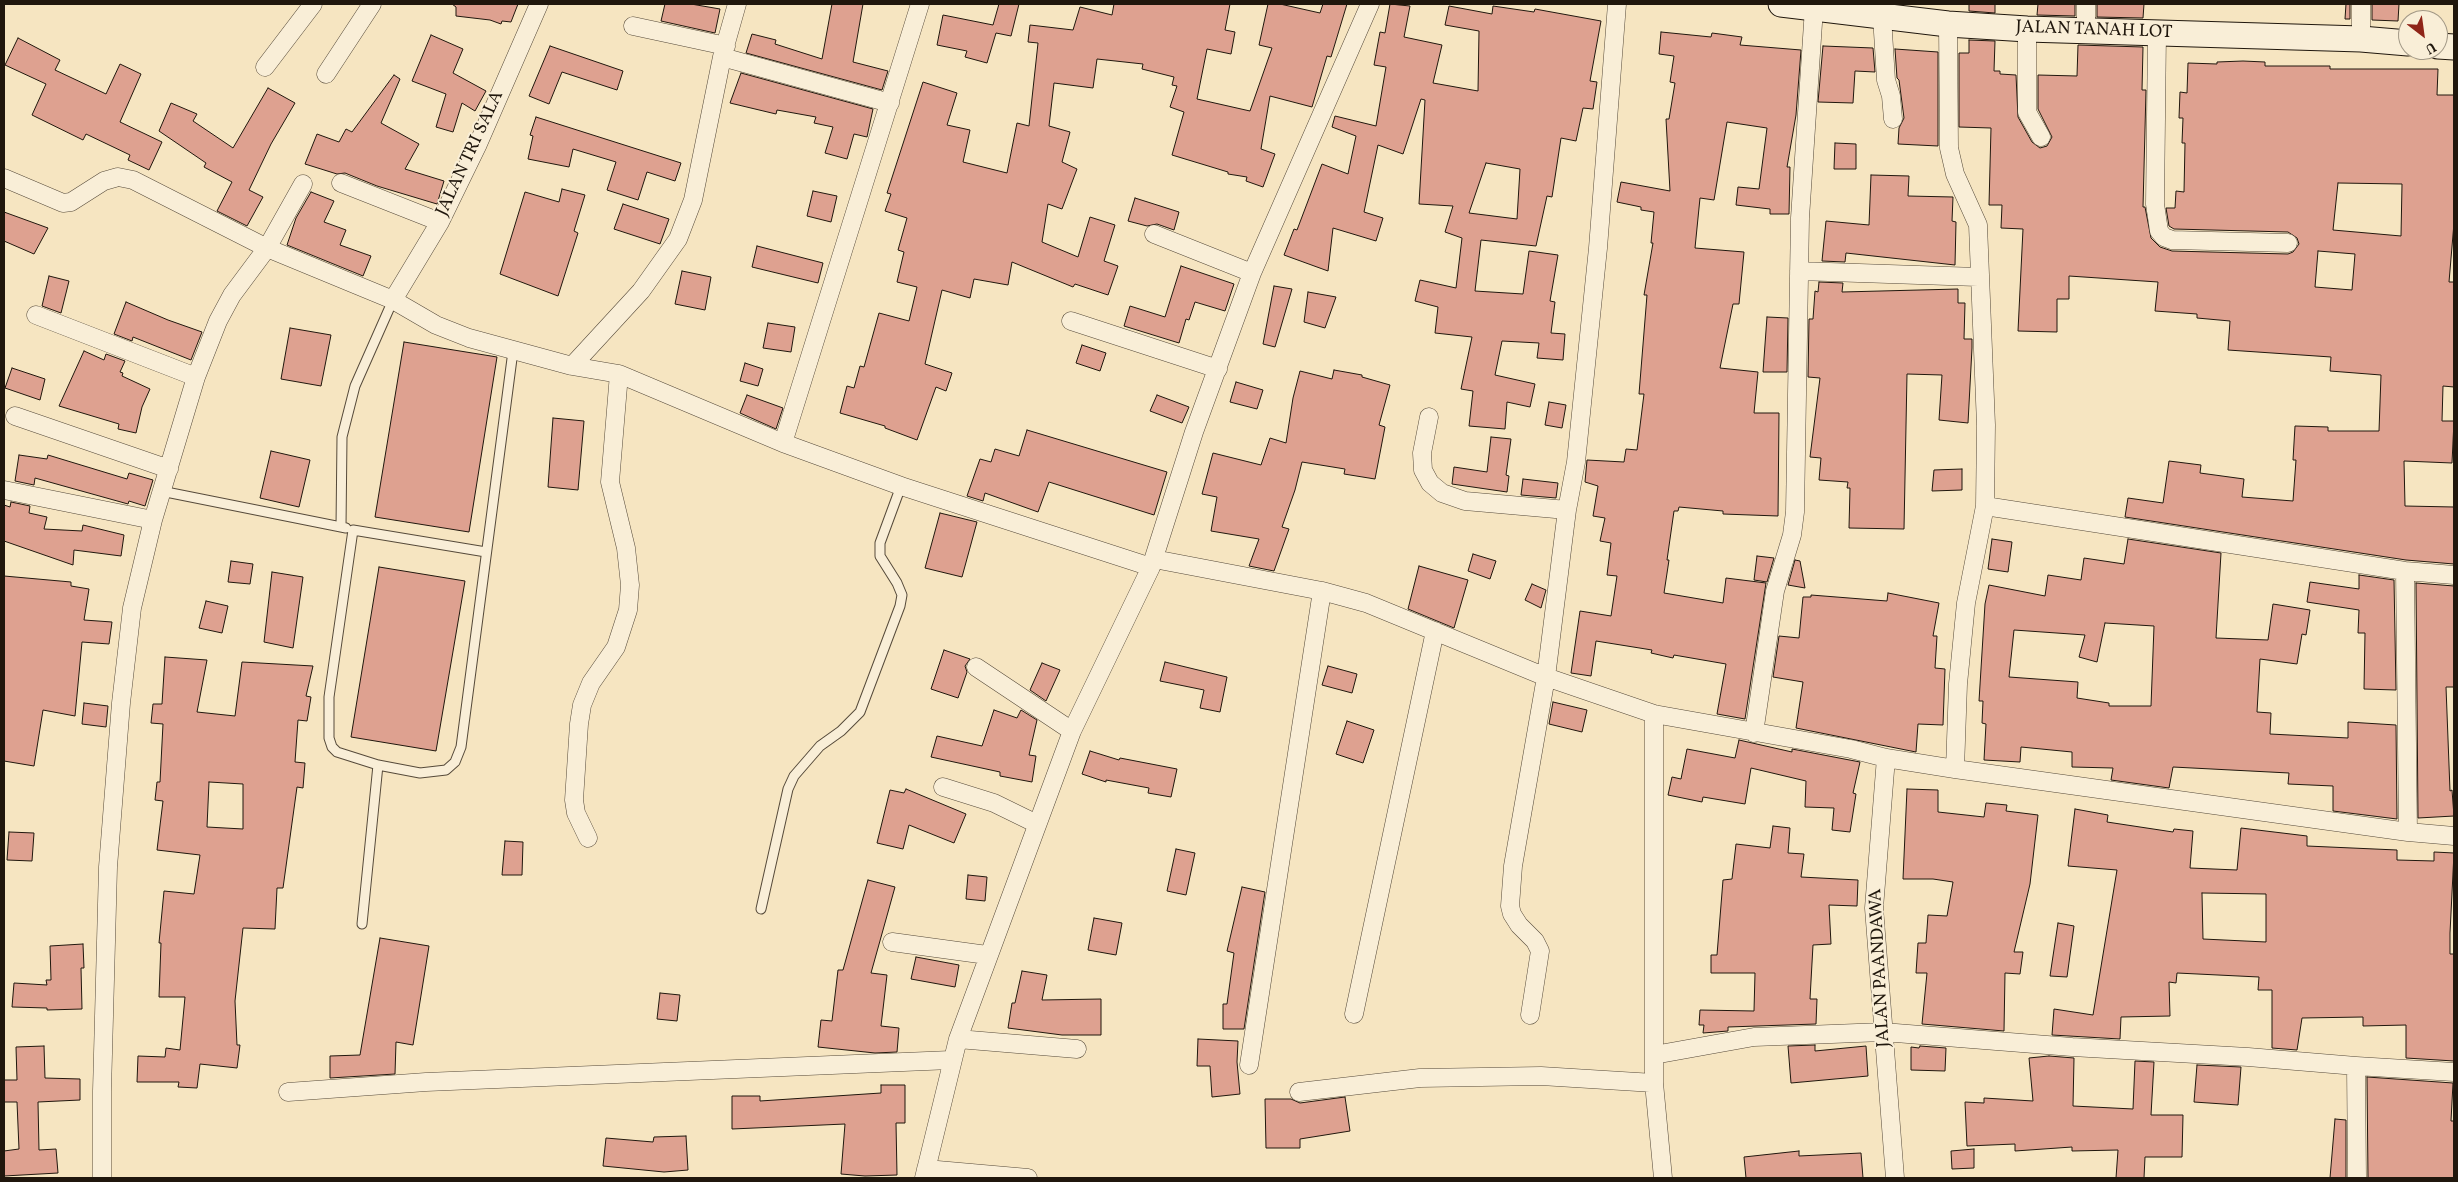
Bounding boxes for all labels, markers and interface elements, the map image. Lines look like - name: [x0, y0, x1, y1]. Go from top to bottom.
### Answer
- north arrow: [2398, 10, 2448, 60]
- street label: JALAN TANAH LOT: [2015, 17, 2173, 45]
- text: U: [2421, 37, 2439, 58]
- street label: JALAN TRI SALA: [432, 88, 510, 220]
- street label: JALAN PAANDAWA: [1866, 888, 1896, 1048]

